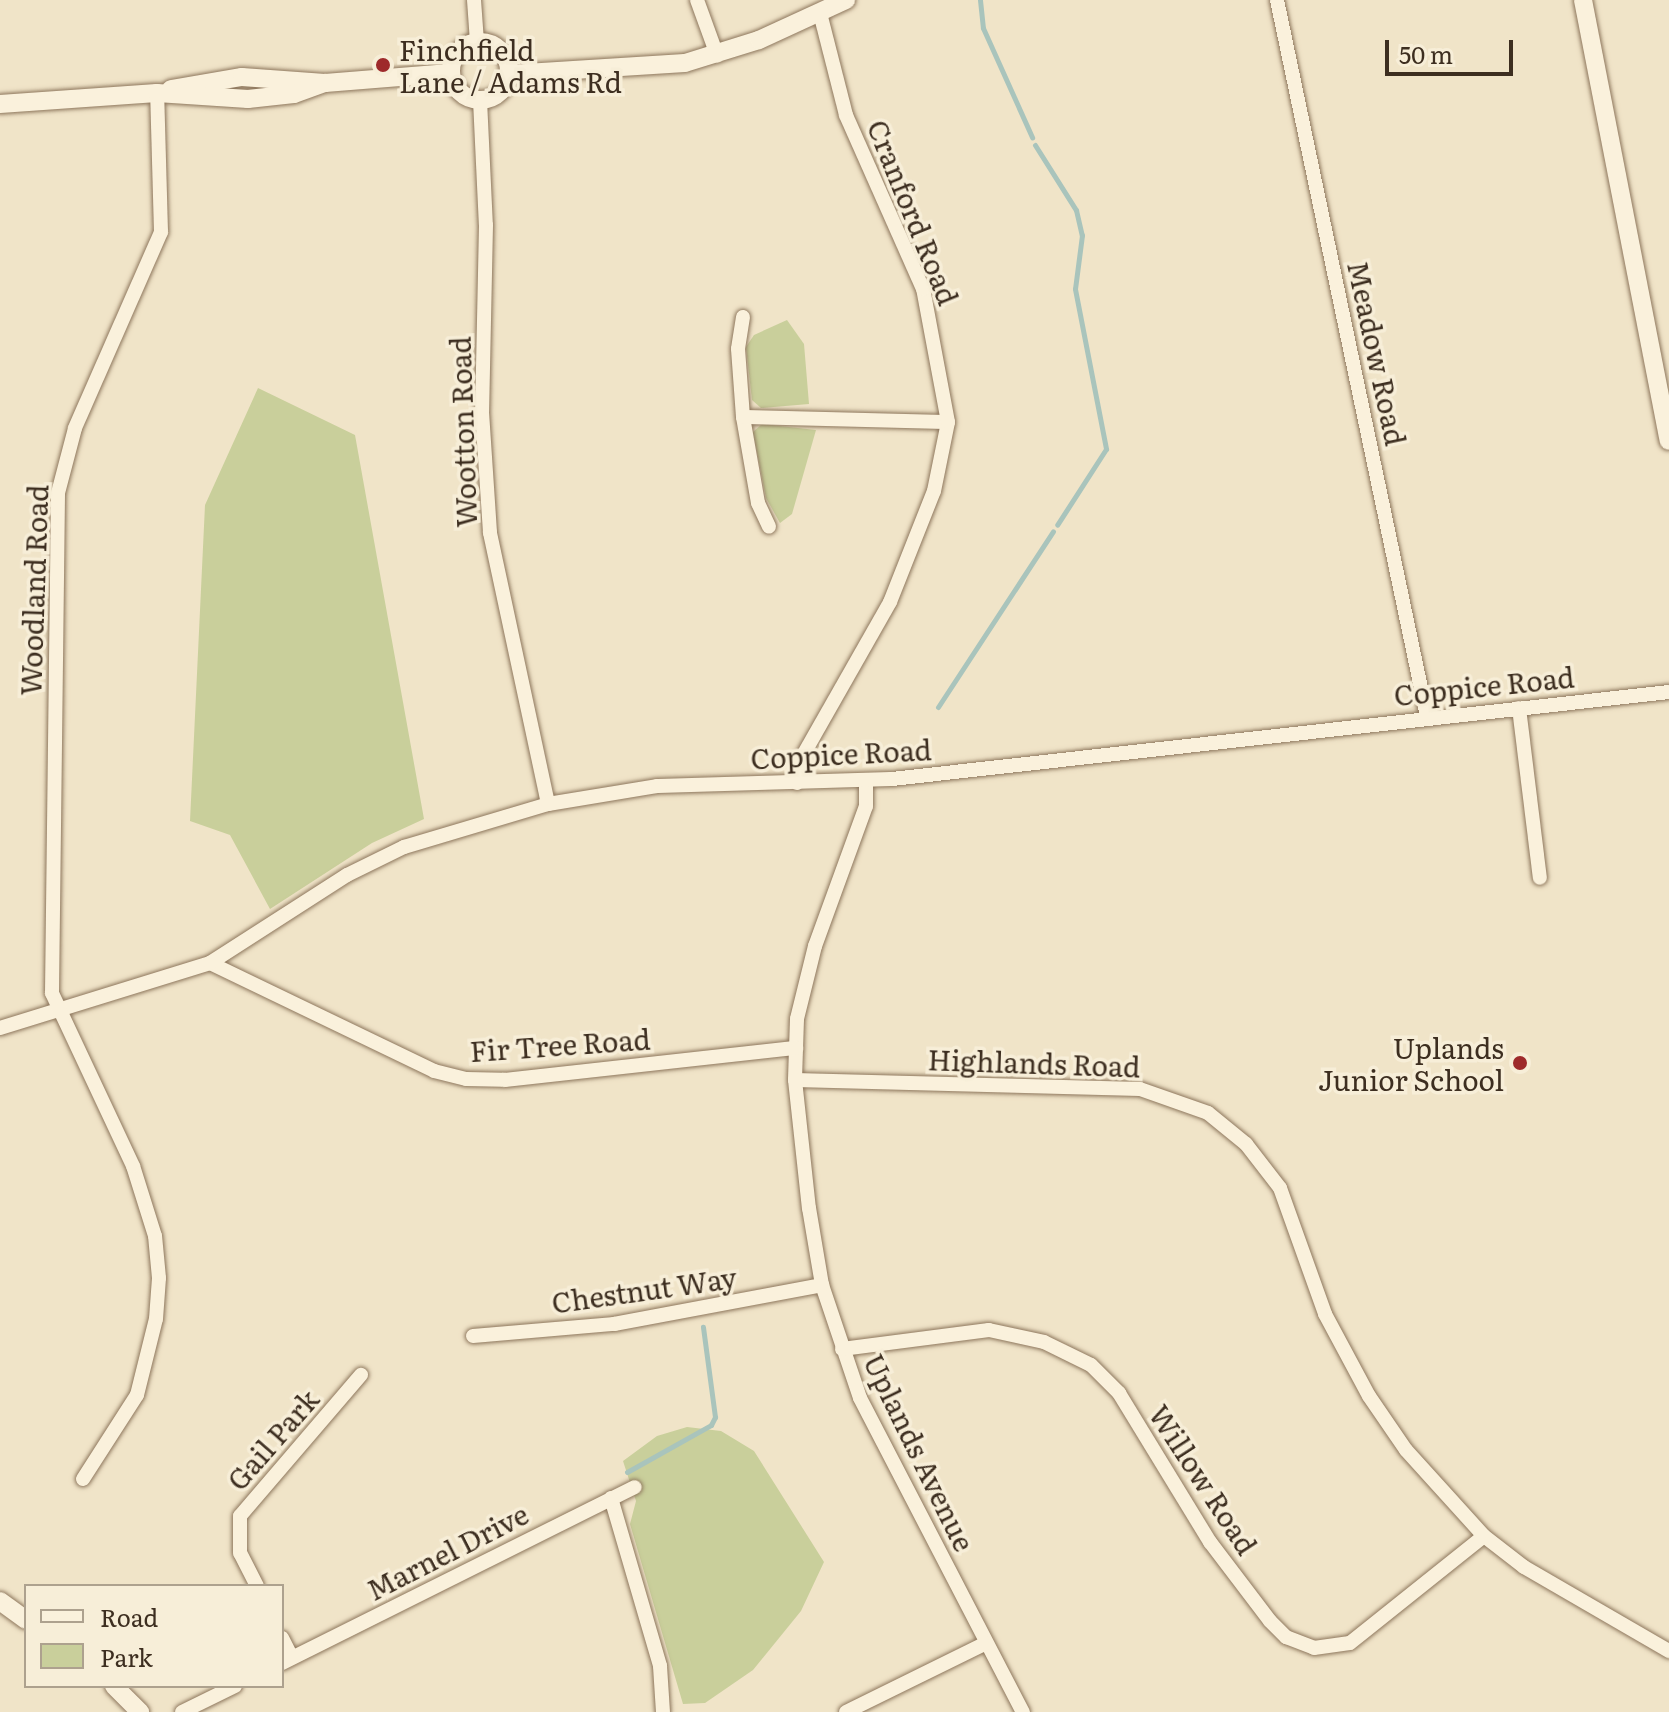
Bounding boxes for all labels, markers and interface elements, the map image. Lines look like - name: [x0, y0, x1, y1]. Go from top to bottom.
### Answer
- scale bar: [1389, 24, 1517, 74]
- place label: Finchfield Lane / Adams Rd: [399, 32, 622, 98]
- text: 50 m: [1399, 36, 1453, 71]
- marker: Finchfield Lane / Adams Rd: [374, 56, 392, 74]
- street label: Cranford Road: [862, 115, 966, 309]
- street label: Meadow Road: [1342, 258, 1414, 448]
- street label: Wootton Road: [442, 336, 482, 528]
- street label: Woodland Road: [13, 484, 53, 696]
- street label: Coppice Road: [1392, 659, 1576, 711]
- street label: Coppice Road: [750, 731, 932, 775]
- street label: Fir Tree Road: [469, 1021, 651, 1067]
- place label: Uplands Junior School: [1318, 1030, 1504, 1096]
- street label: Highlands Road: [927, 1042, 1141, 1082]
- marker: Uplands Junior School: [1511, 1054, 1529, 1072]
- street label: Chestnut Way: [549, 1259, 739, 1319]
- street label: Uplands Avenue: [858, 1348, 982, 1556]
- street label: Gail Park: [219, 1382, 325, 1496]
- street label: Willow Road: [1143, 1398, 1265, 1560]
- street label: Marnel Drive: [361, 1496, 533, 1606]
- legend: [24, 1584, 284, 1688]
- text: Road: [100, 1599, 158, 1634]
- text: Park: [100, 1639, 153, 1674]

